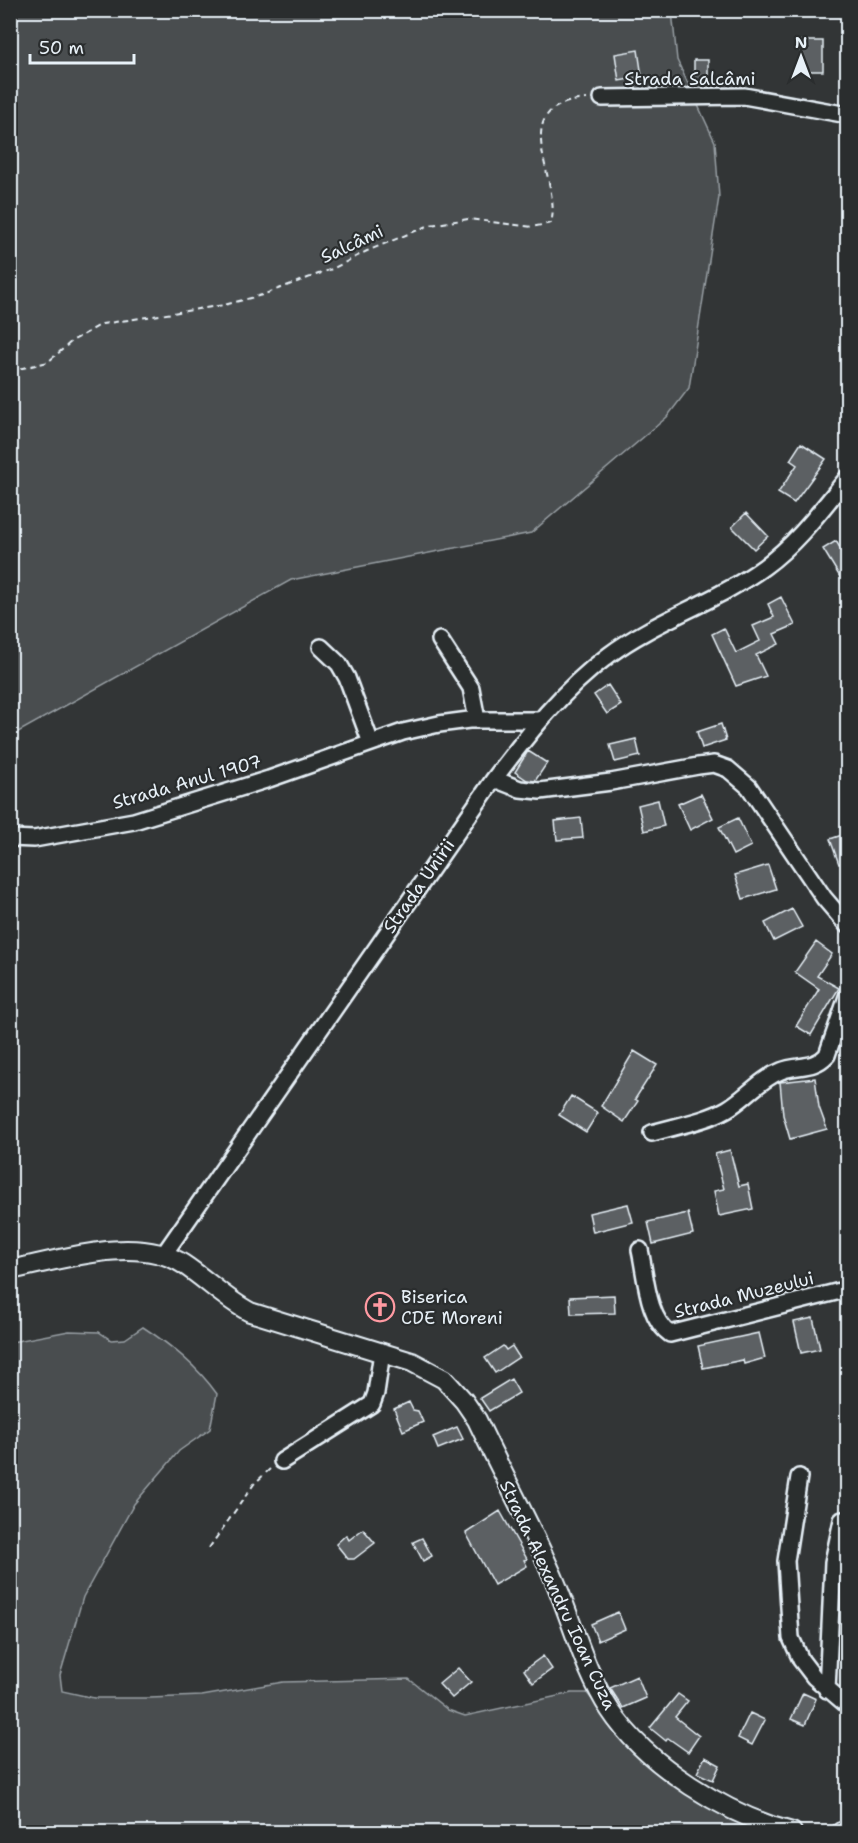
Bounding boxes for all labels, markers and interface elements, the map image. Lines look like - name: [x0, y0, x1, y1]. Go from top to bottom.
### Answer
- scale bar: [30, 27, 134, 65]
- north arrow: [771, 27, 831, 87]
- text: N: [795, 32, 807, 53]
- text: 50 m: [39, 36, 84, 60]
- street label: Strada Salcâmi: [624, 67, 756, 91]
- street label: Salcâmi: [317, 219, 387, 269]
- street label: Strada Anul 1907: [110, 749, 264, 815]
- street label: Strada Unirii: [378, 834, 460, 938]
- street label: Strada Muzeului: [672, 1266, 816, 1324]
- place label: Biserica CDE Moreni: [401, 1285, 503, 1330]
- church icon: Biserica CDE Moreni: [364, 1291, 396, 1323]
- street label: Strada Alexandru Ioan Cuza: [494, 1476, 622, 1714]

